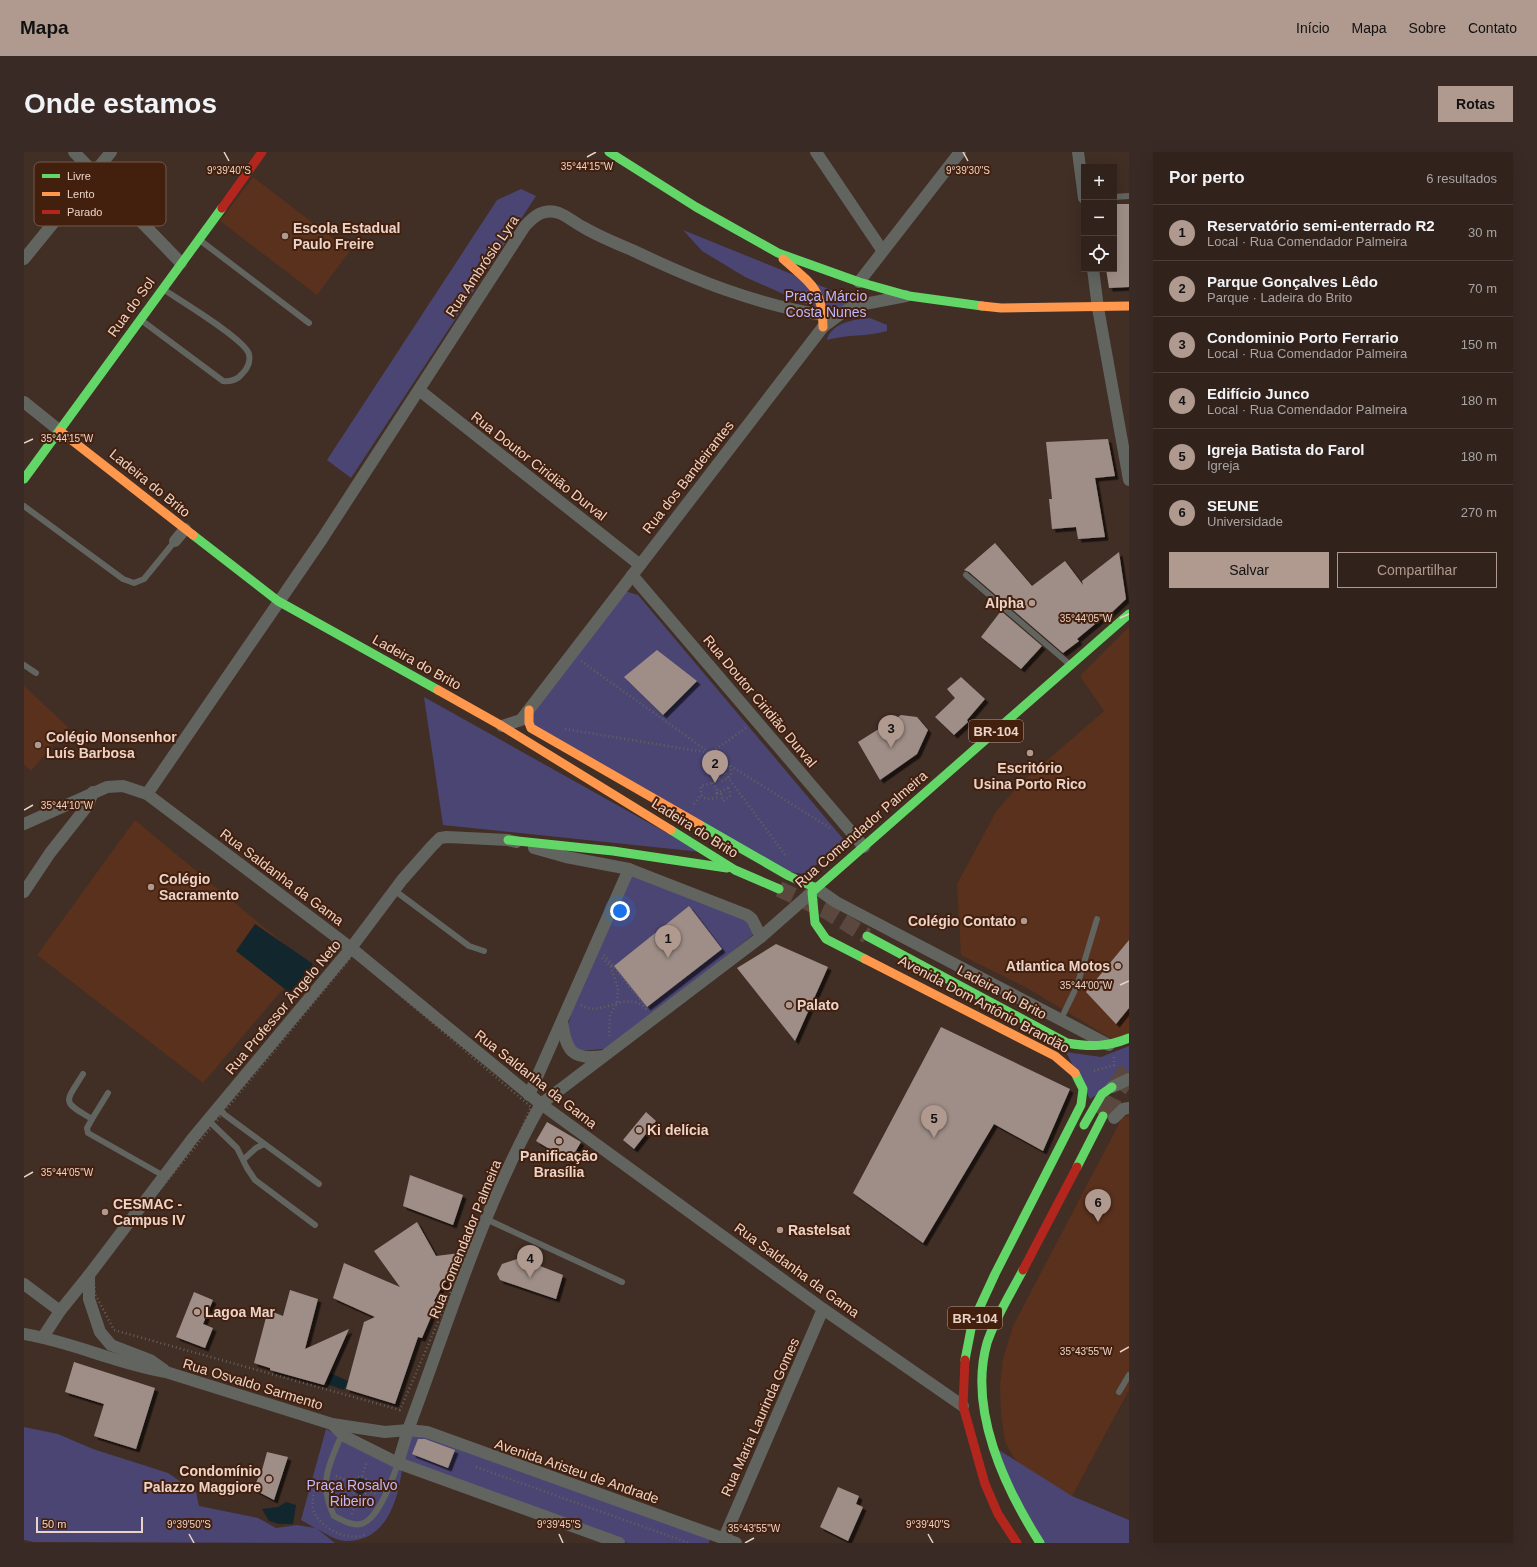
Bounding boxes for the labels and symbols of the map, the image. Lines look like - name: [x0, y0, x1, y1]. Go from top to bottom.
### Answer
- text: 35°44'15"W: [561, 161, 614, 172]
- legend: [34, 162, 166, 226]
- text: 9°39'40"S: [207, 165, 251, 176]
- text: 9°39'30"S: [946, 165, 990, 176]
- text: Livre: [67, 170, 91, 182]
- text: Lento: [67, 188, 95, 200]
- text: Parado: [67, 206, 102, 218]
- street label: Rua Ambrósio Lyra: [442, 212, 522, 320]
- place label: Escola Estadual Paulo Freire: [293, 220, 400, 252]
- marker: Escola Estadual Paulo Freire: [280, 231, 290, 241]
- street label: Rua do Sol: [104, 274, 158, 340]
- park label: Praça Márcio Costa Nunes: [785, 288, 867, 320]
- street label: Rua Doutor Ciridião Durval: [468, 408, 610, 524]
- street label: Rua dos Bandeirantes: [639, 417, 737, 537]
- text: 35°44'15"W: [41, 433, 94, 444]
- street label: Ladeira do Brito: [107, 446, 194, 520]
- place label: Alpha: [985, 595, 1024, 611]
- marker: Alpha: [1027, 598, 1037, 608]
- text: 35°44'05"W: [1060, 613, 1113, 624]
- street label: Ladeira do Brito: [370, 631, 464, 693]
- street label: Rua Doutor Ciridião Durval: [700, 632, 820, 770]
- pin: 3: [878, 715, 904, 748]
- road number: BR-104: [969, 720, 1023, 742]
- place label: Colégio Monsenhor Luís Barbosa: [46, 729, 177, 761]
- marker: Colégio Monsenhor Luís Barbosa: [33, 740, 43, 750]
- marker: Escritório Usina Porto Rico: [1025, 748, 1035, 758]
- pin: 2: [702, 750, 728, 783]
- place label: Escritório Usina Porto Rico: [974, 760, 1086, 792]
- street label: Rua Comendador Palmeira: [792, 767, 930, 891]
- street label: Ladeira do Brito: [649, 795, 741, 861]
- text: 35°44'10"W: [41, 800, 94, 811]
- street label: Rua Saldanha da Gama: [217, 825, 347, 929]
- place label: Colégio Sacramento: [159, 871, 239, 903]
- marker: Colégio Sacramento: [146, 882, 156, 892]
- your location: [610, 901, 630, 921]
- place label: Colégio Contato: [908, 913, 1016, 929]
- marker: Colégio Contato: [1019, 916, 1029, 926]
- pin: 1: [655, 925, 681, 958]
- street label: Rua Professor Ângelo Neto: [222, 936, 344, 1077]
- street label: Avenida Dom Antônio Brandão: [896, 952, 1072, 1056]
- place label: Atlantica Motos: [1006, 958, 1110, 974]
- marker: Atlantica Motos: [1113, 961, 1123, 971]
- street label: Ladeira do Brito: [955, 962, 1050, 1022]
- text: 35°44'00"W: [1060, 980, 1113, 991]
- place label: Palato: [797, 997, 839, 1013]
- marker: Palato: [784, 1000, 794, 1010]
- street label: Rua Saldanha da Gama: [472, 1026, 600, 1132]
- pin: 5: [921, 1105, 947, 1138]
- place label: Ki delícia: [647, 1122, 709, 1138]
- marker: Ki delícia: [634, 1125, 644, 1135]
- marker: Panificação Brasília: [554, 1136, 564, 1146]
- place label: Panificação Brasília: [520, 1148, 598, 1180]
- street label: Rua Comendador Palmeira: [426, 1157, 504, 1321]
- text: 35°44'05"W: [41, 1167, 94, 1178]
- pin: 6: [1085, 1189, 1111, 1222]
- place label: CESMAC - Campus IV: [113, 1196, 186, 1228]
- marker: CESMAC - Campus IV: [100, 1207, 110, 1217]
- street label: Rua Saldanha da Gama: [732, 1219, 863, 1321]
- place label: Rastelsat: [788, 1222, 851, 1238]
- marker: Rastelsat: [775, 1225, 785, 1235]
- pin: 4: [517, 1245, 543, 1278]
- place label: Lagoa Mar: [205, 1304, 276, 1320]
- marker: Lagoa Mar: [192, 1307, 202, 1317]
- road number: BR-104: [948, 1307, 1002, 1329]
- street label: Rua Maria Laurinda Gomes: [718, 1335, 802, 1499]
- text: 35°43'55"W: [1060, 1346, 1113, 1357]
- street label: Rua Osvaldo Sarmento: [181, 1355, 325, 1413]
- street label: Avenida Aristeu de Andrade: [493, 1435, 661, 1507]
- place label: Condomínio Palazzo Maggiore: [144, 1463, 261, 1495]
- marker: Condomínio Palazzo Maggiore: [264, 1474, 274, 1484]
- park label: Praça Rosalvo Ribeiro: [306, 1477, 398, 1509]
- scale bar: [36, 1515, 143, 1534]
- text: 9°39'50"S: [167, 1519, 211, 1530]
- text: 9°39'45"S: [537, 1519, 581, 1530]
- text: 9°39'40"S: [906, 1519, 950, 1530]
- text: 35°43'55"W: [728, 1523, 781, 1534]

